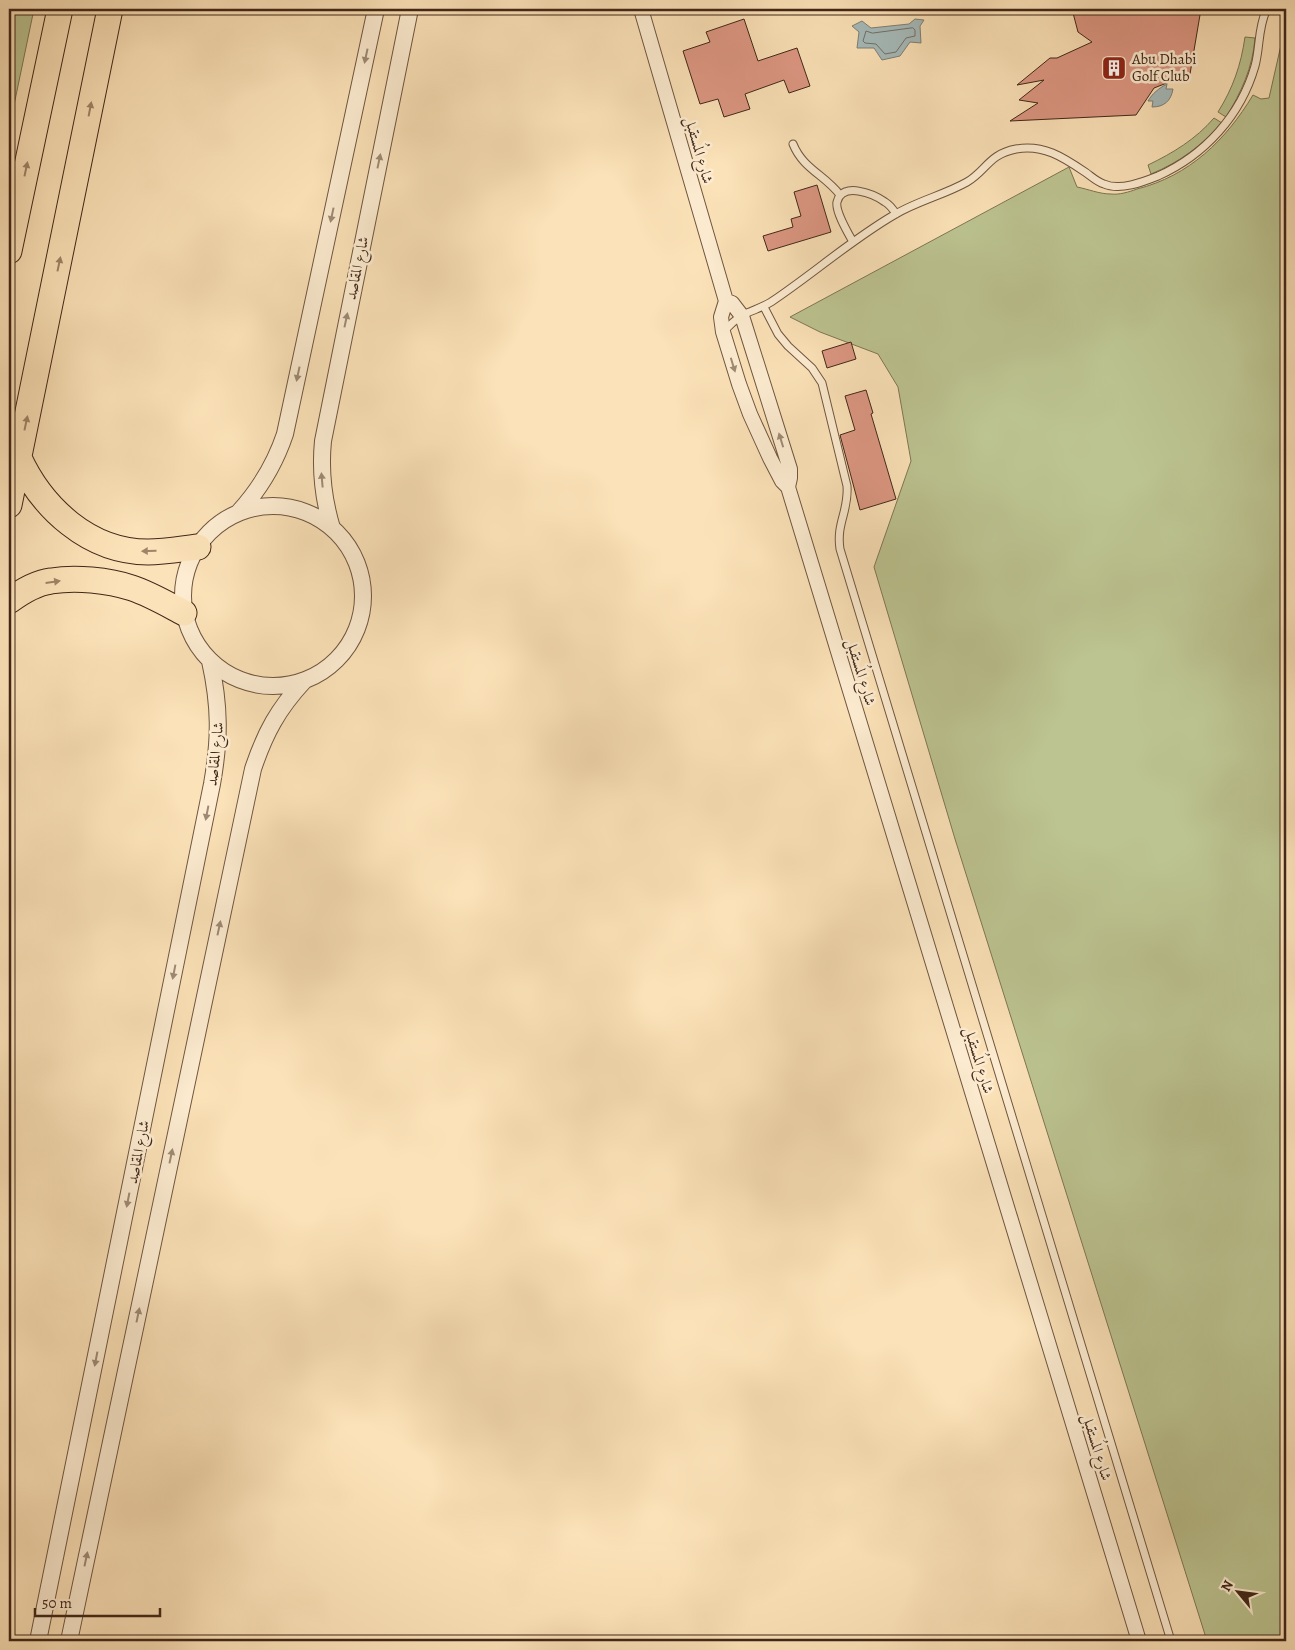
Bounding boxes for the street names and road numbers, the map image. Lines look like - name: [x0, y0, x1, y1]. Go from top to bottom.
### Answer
- street label: شارع المُستقبل: [677, 113, 721, 187]
- street label: شارع المقاصد: [341, 235, 376, 302]
- street label: شارع المُستقبل: [839, 635, 883, 709]
- street label: شارع المقاصد: [202, 721, 231, 787]
- street label: شارع المُستقبل: [957, 1023, 1001, 1097]
- street label: شارع المقاصد: [122, 1119, 157, 1186]
- street label: شارع المُستقبل: [1075, 1410, 1119, 1484]

